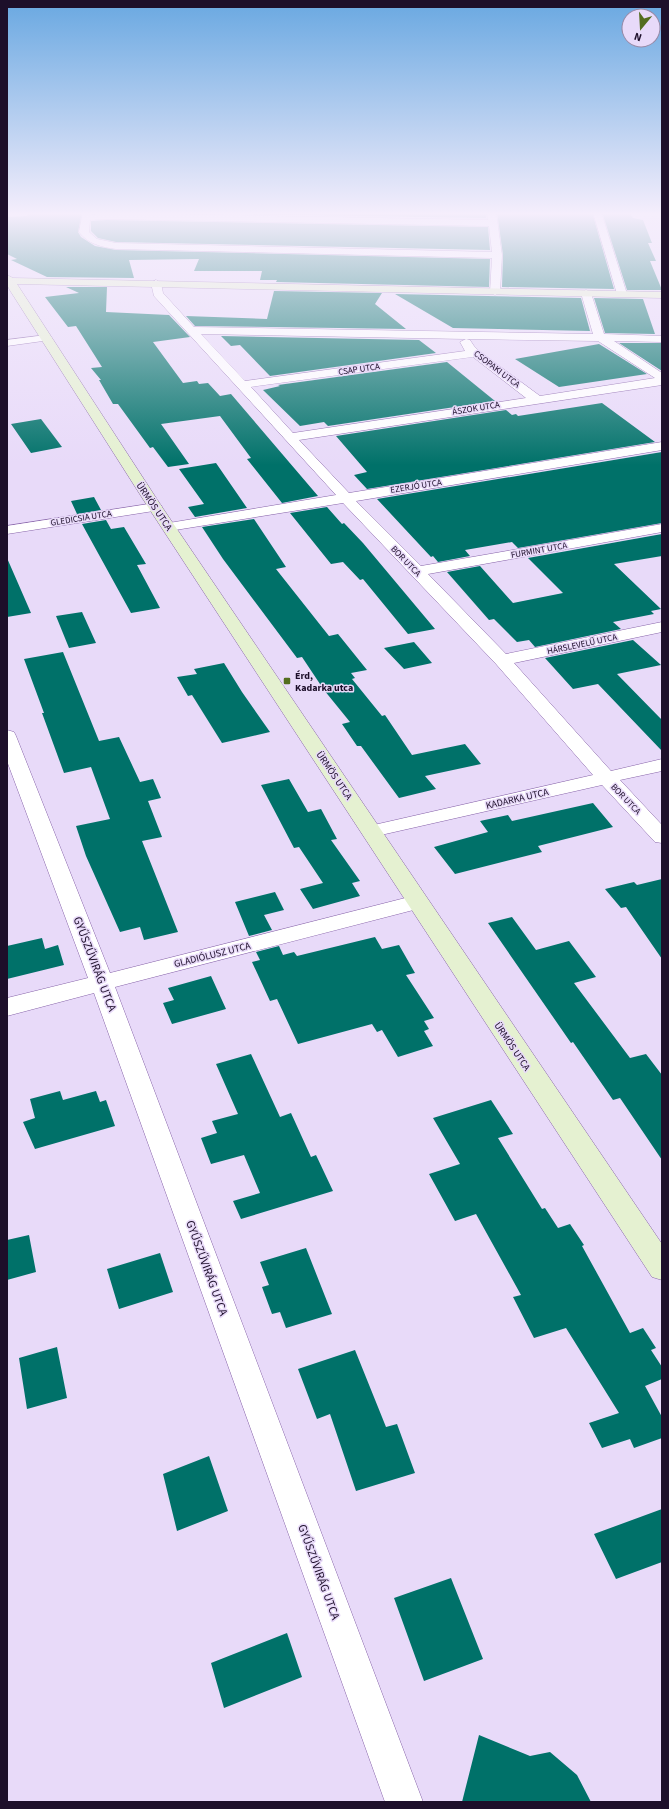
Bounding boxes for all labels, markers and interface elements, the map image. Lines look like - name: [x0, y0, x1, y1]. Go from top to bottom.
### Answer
- north arrow: [621, 8, 661, 48]
- text: N: [632, 29, 644, 45]
- street label: CSOPAKI UTCA: [471, 348, 523, 391]
- street label: CSAP UTCA: [337, 360, 381, 379]
- street label: ÁSZOK UTCA: [451, 398, 501, 419]
- street label: EZERJÓ UTCA: [389, 476, 443, 497]
- street label: ÜRMÖS UTCA: [133, 479, 176, 534]
- street label: GLEDICSIA UTCA: [50, 507, 113, 530]
- street label: FURMINT UTCA: [510, 539, 568, 562]
- street label: BOR UTCA: [388, 543, 424, 580]
- street label: HÁRSLEVELŰ UTCA: [546, 631, 618, 658]
- place label: Érd, Kadarka utca: [295, 669, 353, 695]
- marker: Érd, Kadarka utca: [282, 676, 292, 686]
- street label: ÜRMÖS UTCA: [313, 748, 356, 803]
- street label: BOR UTCA: [608, 781, 644, 818]
- street label: KADARKA UTCA: [484, 785, 551, 813]
- street label: GYŰSZŰVIRÁG UTCA: [69, 914, 121, 1015]
- street label: GLADIÓLUSZ UTCA: [173, 939, 252, 971]
- street label: ÜRMÖS UTCA: [491, 1019, 534, 1074]
- street label: GYŰSZŰVIRÁG UTCA: [181, 1218, 232, 1319]
- street label: GYŰSZŰVIRÁG UTCA: [293, 1522, 344, 1623]

